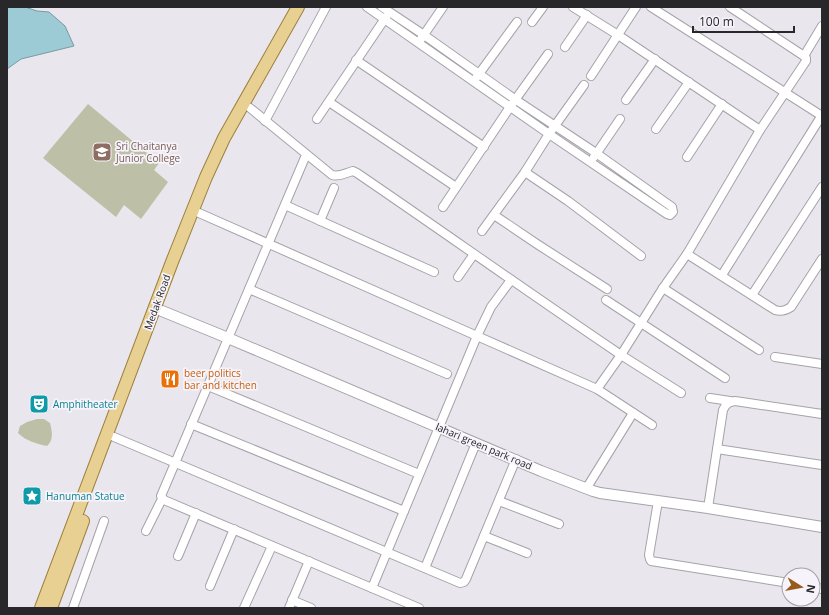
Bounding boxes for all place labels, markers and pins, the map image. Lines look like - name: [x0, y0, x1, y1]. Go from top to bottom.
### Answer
- place label: Sri Chaitanya Junior College: [115, 139, 181, 165]
- school or university icon: Sri Chaitanya Junior College: [91, 141, 113, 163]
- place label: beer politics bar and kitchen: [184, 366, 257, 392]
- restaurant icon: beer politics bar and kitchen: [159, 368, 181, 390]
- theatre icon: Amphitheater: [28, 393, 50, 415]
- place label: Amphitheater: [53, 397, 118, 411]
- place icon: Hanuman Statue: [21, 485, 43, 507]
- place label: Hanuman Statue: [46, 489, 125, 503]

